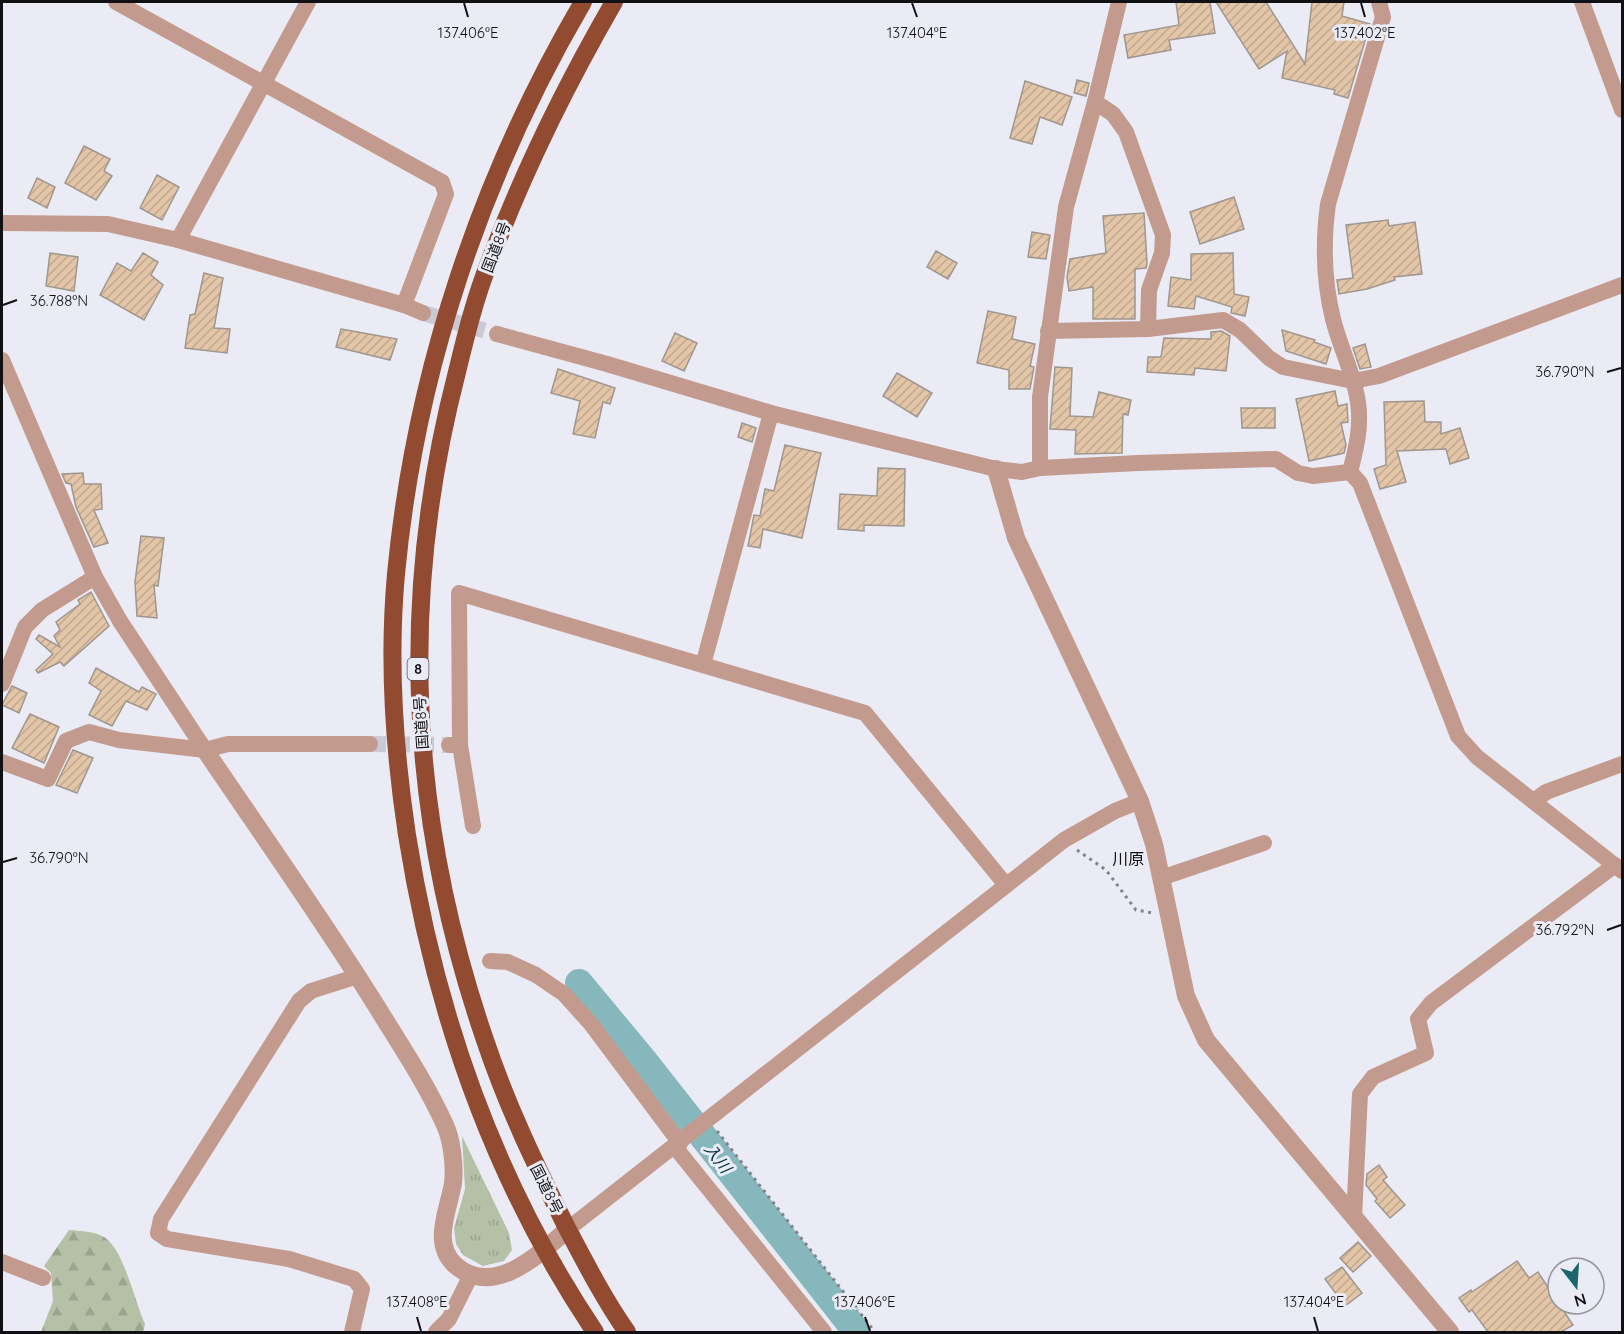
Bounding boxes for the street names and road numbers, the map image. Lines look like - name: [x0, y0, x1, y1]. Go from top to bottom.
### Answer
- street label: 国道8号: [478, 219, 514, 275]
- road number: 8: [408, 658, 428, 680]
- street label: 国道8号: [410, 696, 432, 750]
- street label: 国道8号: [526, 1161, 568, 1217]

